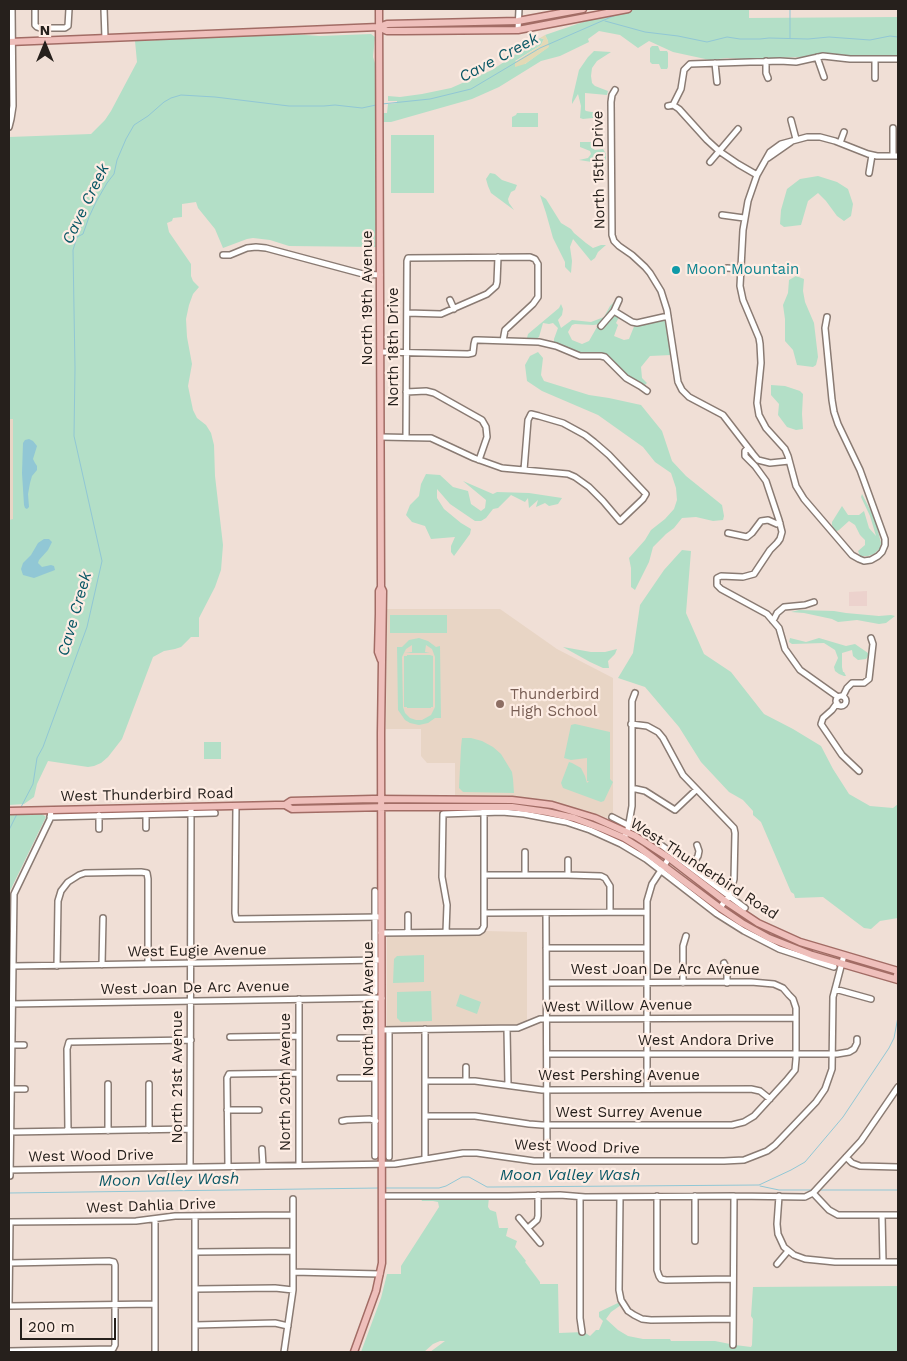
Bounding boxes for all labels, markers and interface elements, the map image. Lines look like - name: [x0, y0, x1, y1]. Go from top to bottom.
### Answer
- north arrow: [20, 20, 70, 70]
- text: N: [40, 22, 50, 38]
- water label: Cave Creek: [456, 29, 542, 87]
- street label: North 15th Drive: [589, 110, 609, 230]
- water label: Cave Creek: [58, 161, 114, 247]
- street label: North 19th Avenue: [359, 230, 377, 366]
- place label: Moon Mountain: [686, 261, 799, 279]
- marker: Moon Mountain: [670, 264, 682, 276]
- street label: North 18th Drive: [385, 287, 403, 407]
- water label: Cave Creek: [54, 570, 96, 658]
- place label: Thunderbird High School: [510, 686, 599, 721]
- marker: Thunderbird High School: [494, 698, 506, 710]
- street label: West Thunderbird Road: [60, 784, 234, 806]
- street label: West Thunderbird Road: [627, 814, 781, 924]
- street label: West Eugie Avenue: [127, 941, 267, 961]
- street label: North 19th Avenue: [360, 941, 378, 1077]
- street label: West Joan De Arc Avenue: [570, 961, 760, 979]
- street label: West Joan De Arc Avenue: [100, 977, 290, 999]
- street label: West Willow Avenue: [543, 996, 693, 1016]
- street label: North 21st Avenue: [169, 1010, 187, 1144]
- street label: North 20th Avenue: [277, 1013, 295, 1151]
- street label: West Andora Drive: [638, 1032, 774, 1050]
- street label: West Pershing Avenue: [538, 1067, 700, 1085]
- street label: West Surrey Avenue: [556, 1104, 702, 1122]
- street label: West Wood Drive: [514, 1136, 640, 1158]
- street label: West Wood Drive: [28, 1146, 154, 1166]
- water label: Moon Valley Wash: [500, 1165, 640, 1185]
- water label: Moon Valley Wash: [99, 1169, 239, 1191]
- street label: West Dahlia Drive: [86, 1195, 216, 1217]
- scale bar: [22, 1308, 119, 1340]
- text: 200 m: [28, 1318, 75, 1336]

